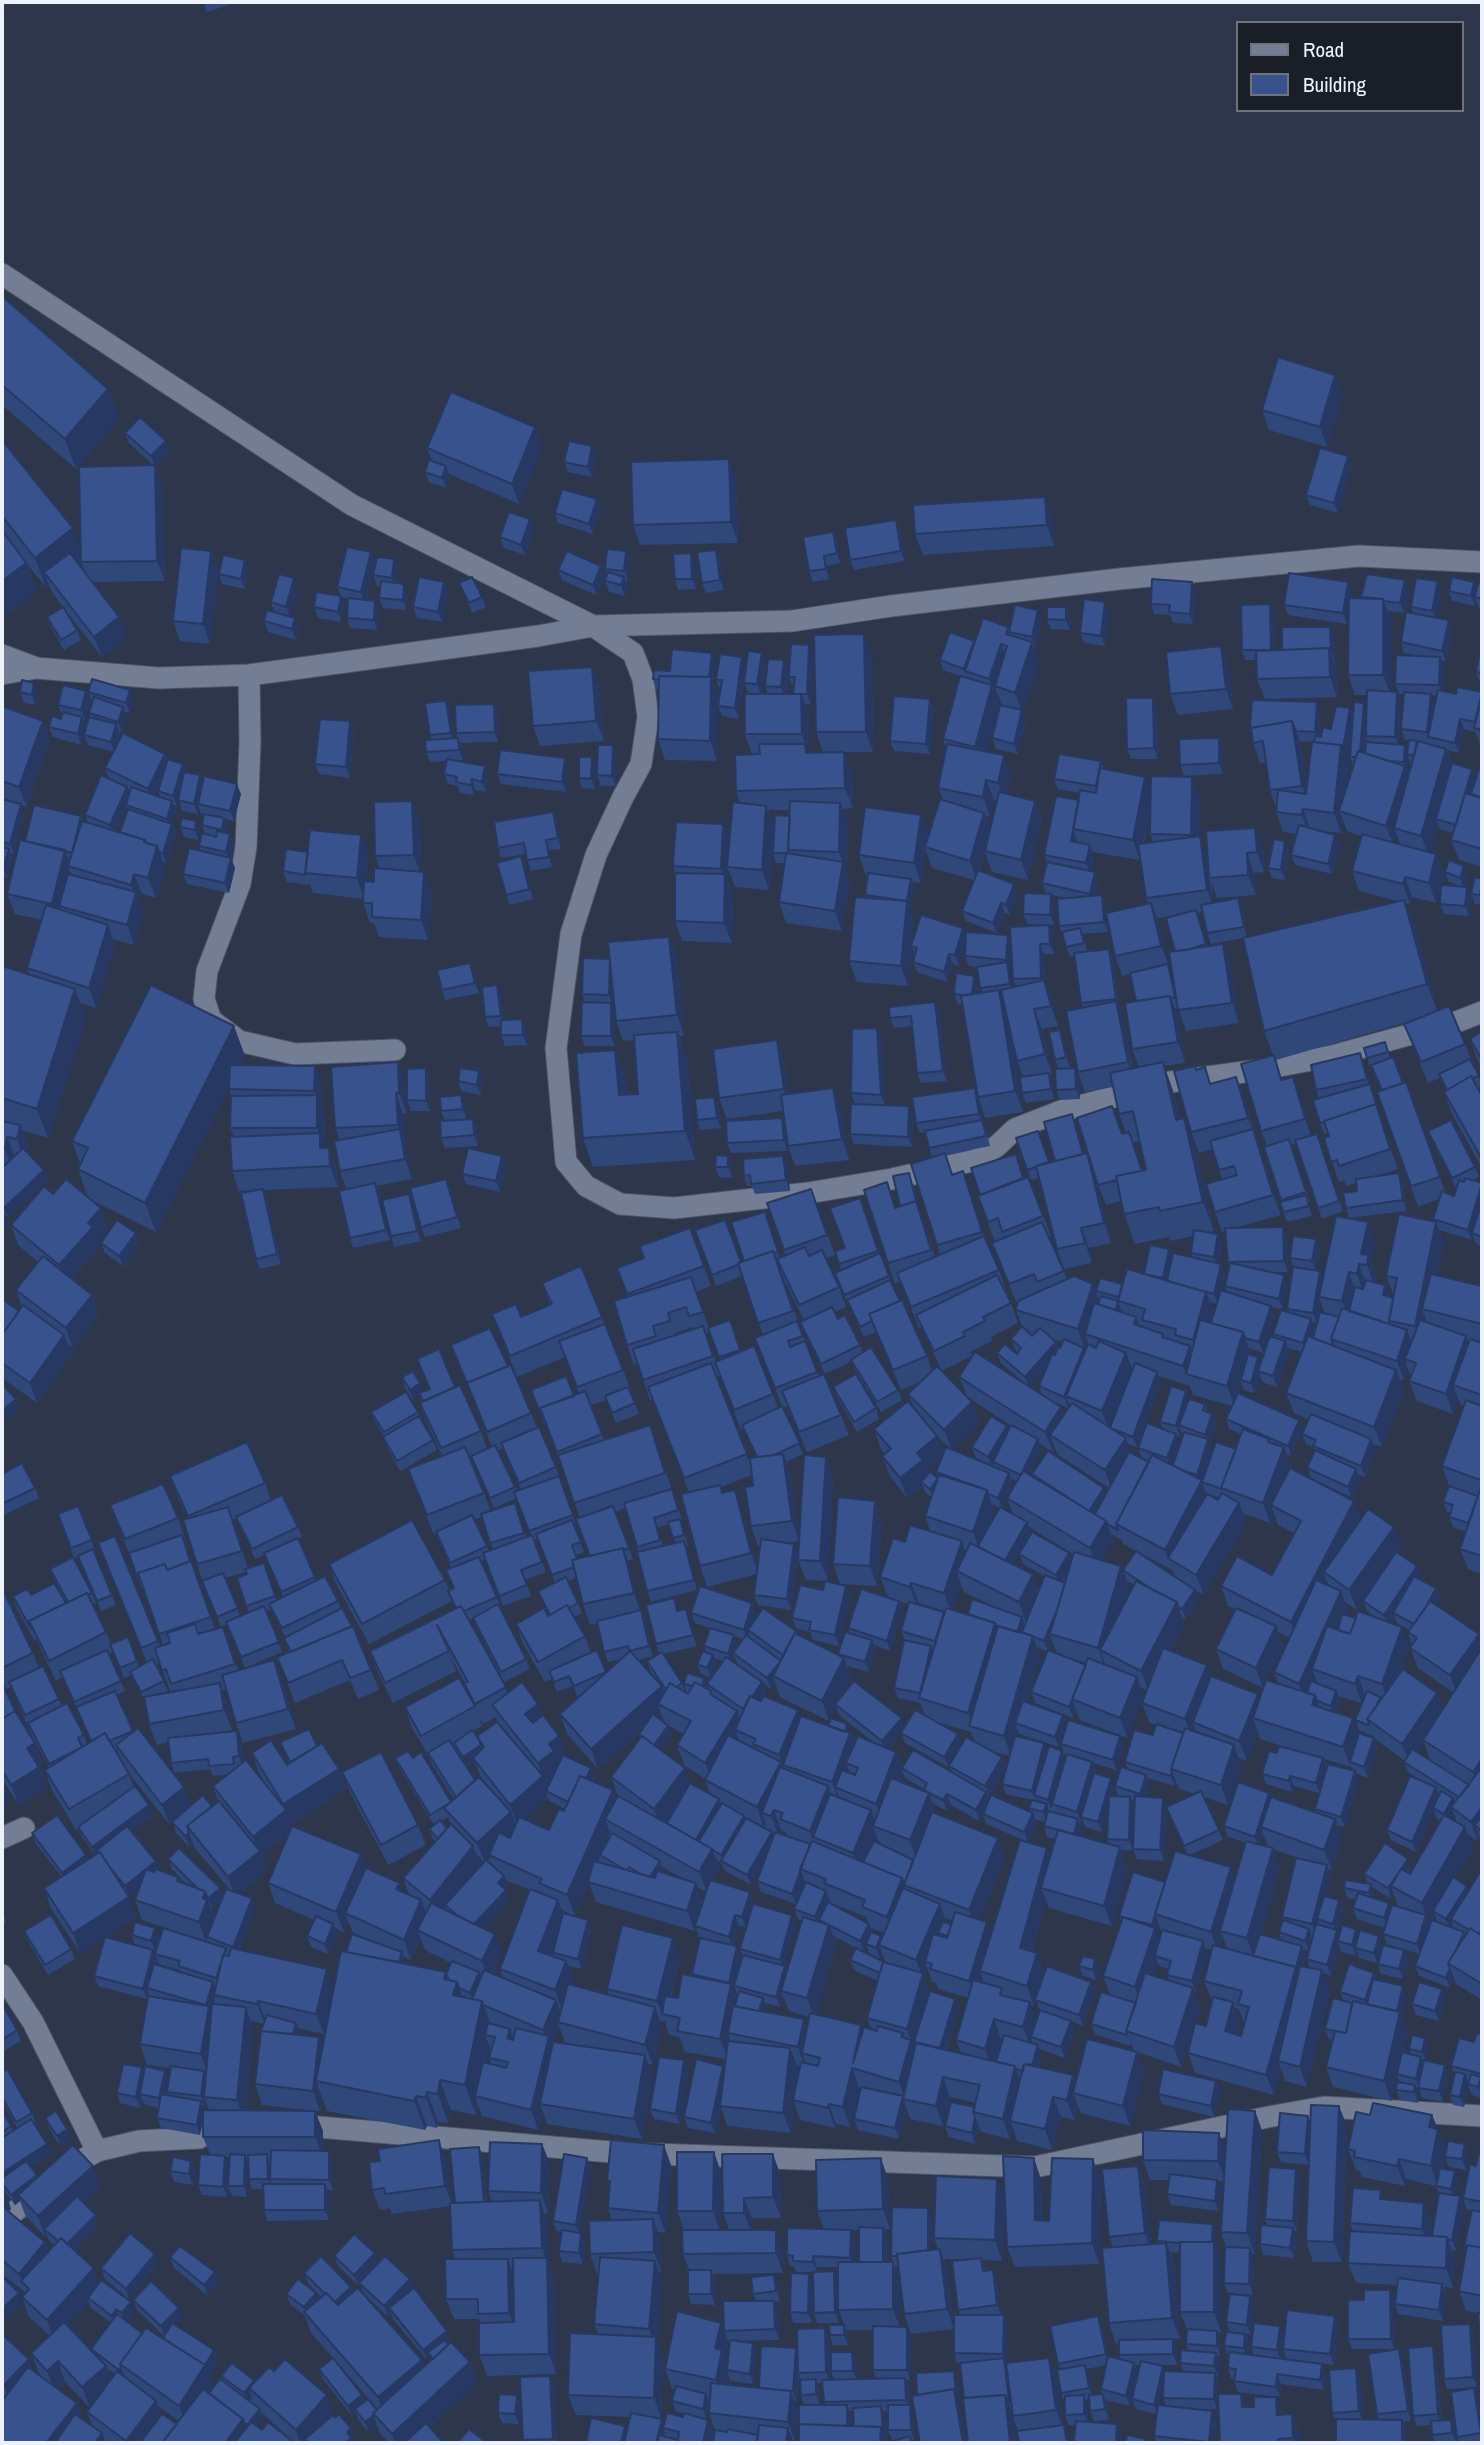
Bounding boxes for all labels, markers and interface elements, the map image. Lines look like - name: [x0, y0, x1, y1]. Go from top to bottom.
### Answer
- legend: [1236, 21, 1463, 112]
- text: Road: [1303, 35, 1344, 64]
- text: Building: [1303, 70, 1366, 99]

